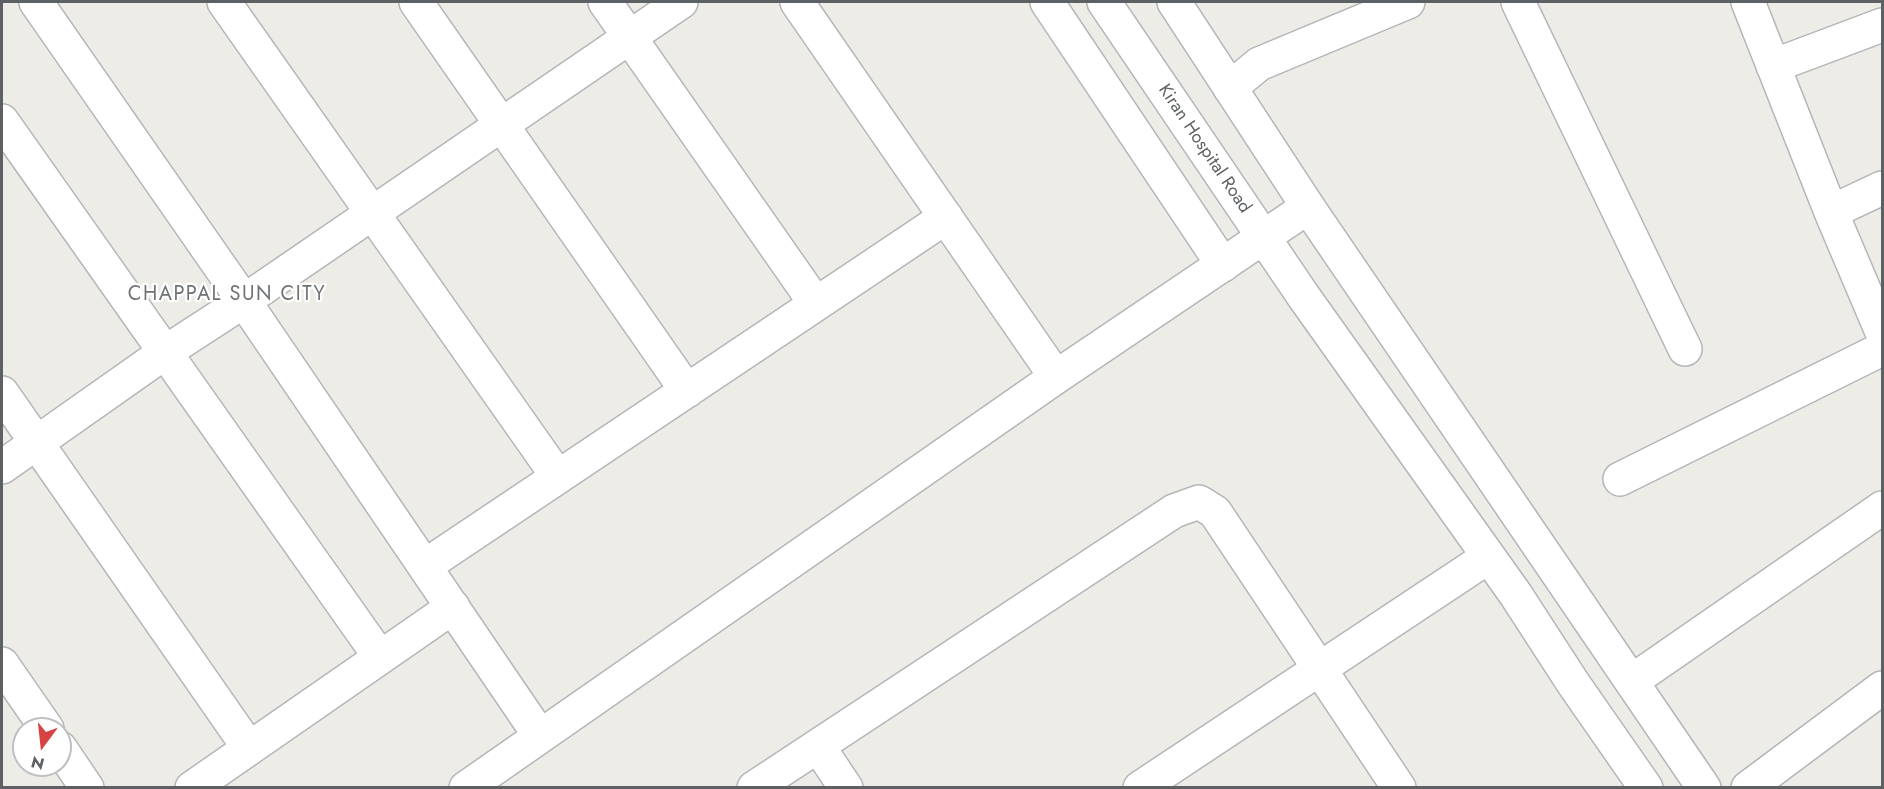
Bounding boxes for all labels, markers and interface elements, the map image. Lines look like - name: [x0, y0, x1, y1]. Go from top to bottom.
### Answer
- street label: Kiran Hospital Road: [1153, 80, 1255, 218]
- district label: CHAPPAL SUN CITY: [128, 283, 326, 307]
- north arrow: [12, 717, 72, 777]
- text: N: [29, 750, 47, 776]

